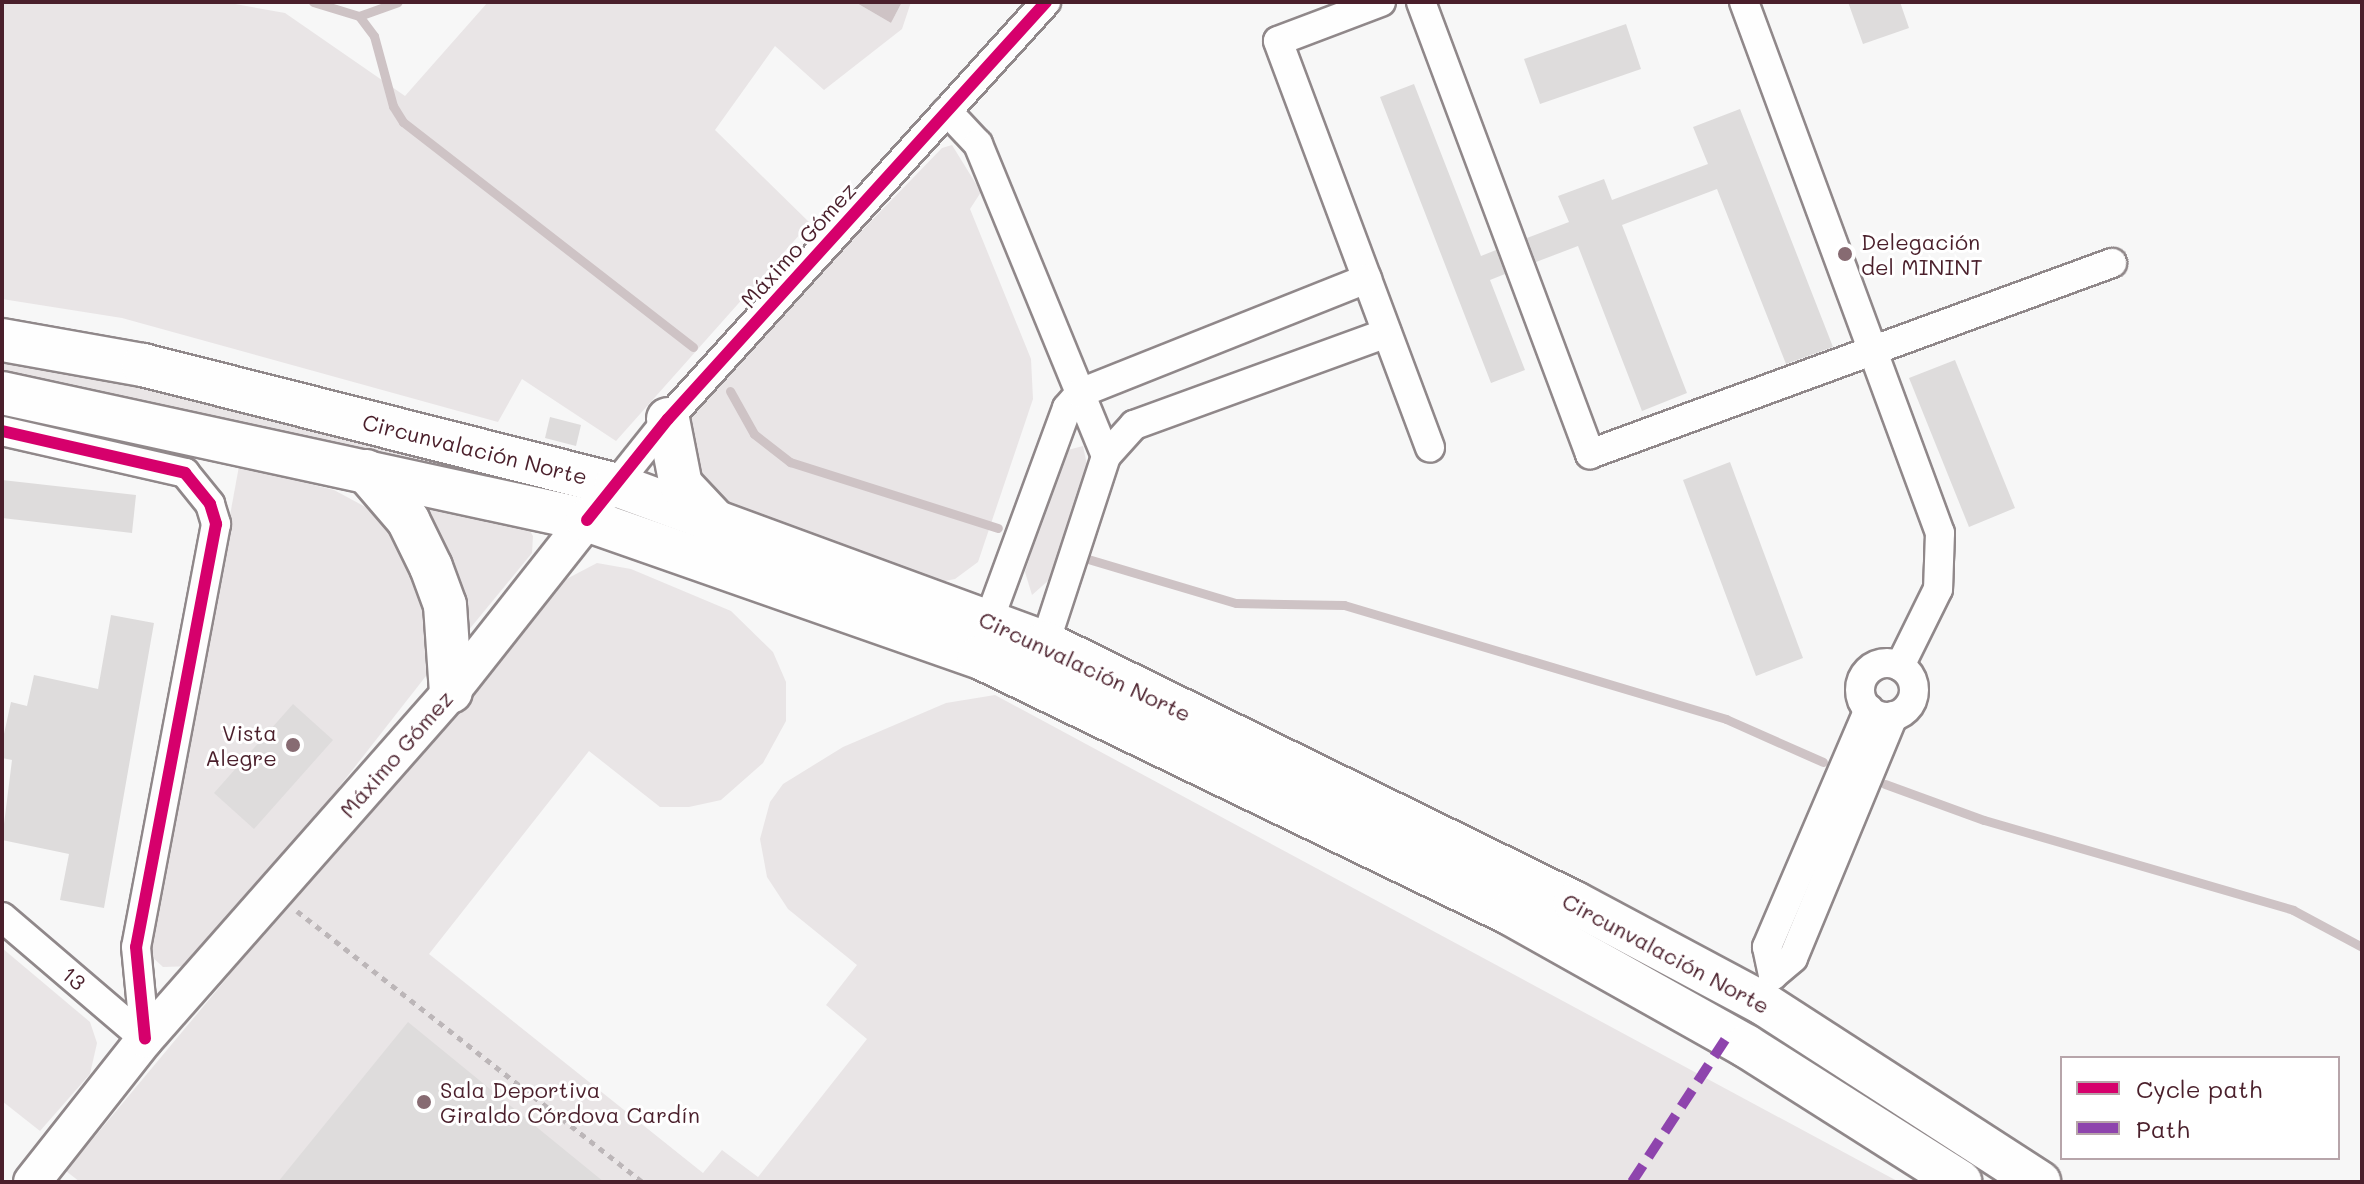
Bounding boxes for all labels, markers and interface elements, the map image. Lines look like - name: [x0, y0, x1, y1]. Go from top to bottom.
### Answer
- street label: Máximo Gómez: [735, 177, 861, 313]
- place label: Delegación del MININT: [1861, 228, 1983, 280]
- marker: Delegación del MININT: [1836, 245, 1854, 263]
- street label: Circunvalación Norte: [360, 408, 590, 490]
- street label: Circunvalación Norte: [975, 605, 1195, 727]
- street label: Máximo Gómez: [334, 685, 458, 823]
- place label: Vista Alegre: [205, 719, 277, 770]
- marker: Vista Alegre: [284, 736, 302, 754]
- street label: Circunvalación Norte: [1558, 887, 1774, 1019]
- street label: 13: [57, 961, 91, 995]
- legend: [2060, 1056, 2340, 1160]
- text: Cycle path: [2136, 1073, 2262, 1104]
- place label: Sala Deportiva Giraldo Córdova Cardín: [440, 1076, 700, 1128]
- marker: Sala Deportiva Giraldo Córdova Cardín: [415, 1093, 433, 1111]
- text: Path: [2136, 1113, 2190, 1144]

